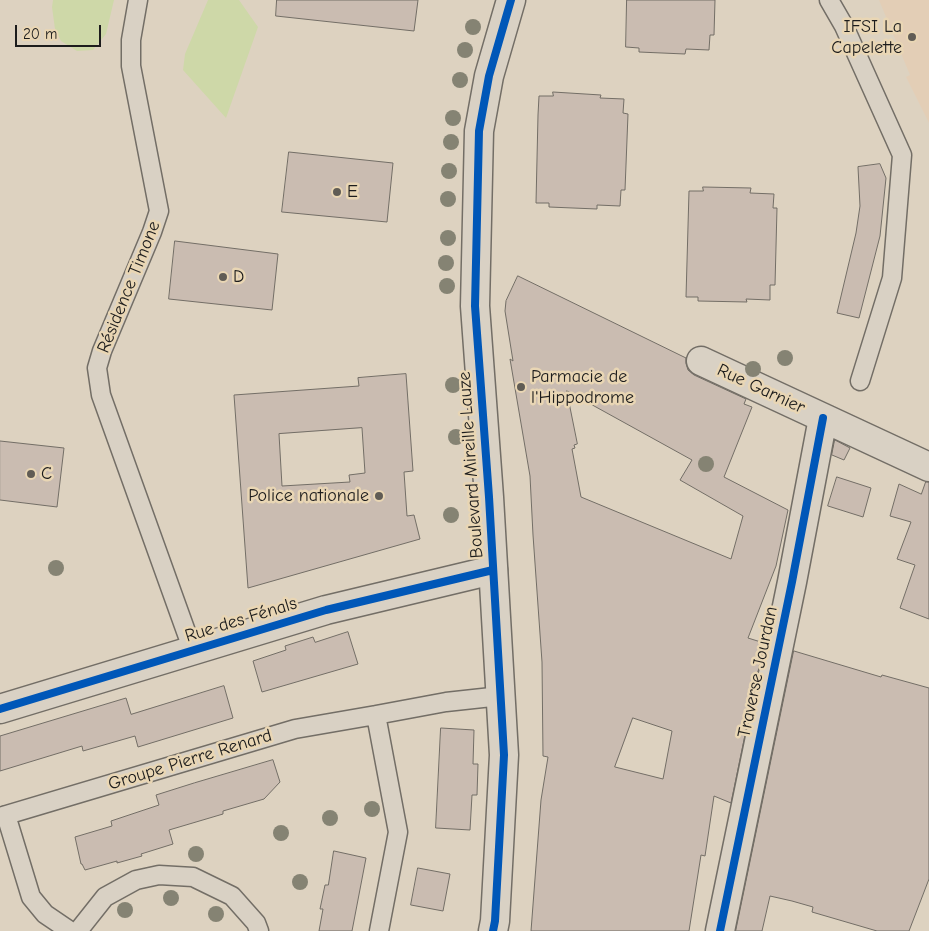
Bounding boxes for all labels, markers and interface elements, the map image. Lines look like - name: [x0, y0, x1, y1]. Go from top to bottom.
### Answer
- scale bar: [18, 15, 104, 47]
- place label: IFSI La Capelette: [831, 16, 902, 58]
- text: 20 m: [23, 25, 57, 43]
- marker: IFSI La Capelette: [906, 31, 918, 43]
- place label: E: [347, 181, 358, 203]
- marker: E: [331, 186, 343, 198]
- street label: Résidence Timone: [93, 218, 165, 356]
- place label: D: [233, 266, 244, 288]
- marker: D: [217, 271, 229, 283]
- street label: Rue Garnier: [714, 359, 808, 419]
- place label: Parmacie de l'Hippodrome: [531, 366, 634, 408]
- street label: Boulevard Mireille Lauze: [454, 371, 488, 559]
- marker: Parmacie de l'Hippodrome: [515, 381, 527, 393]
- place label: C: [41, 463, 52, 485]
- marker: C: [25, 468, 37, 480]
- place label: Police nationale: [248, 485, 369, 507]
- marker: Police nationale: [373, 490, 385, 502]
- street label: Rue des Fénals: [182, 593, 300, 647]
- street label: Traverse Jourdan: [734, 604, 782, 740]
- street label: Groupe Pierre Renard: [106, 725, 274, 795]

